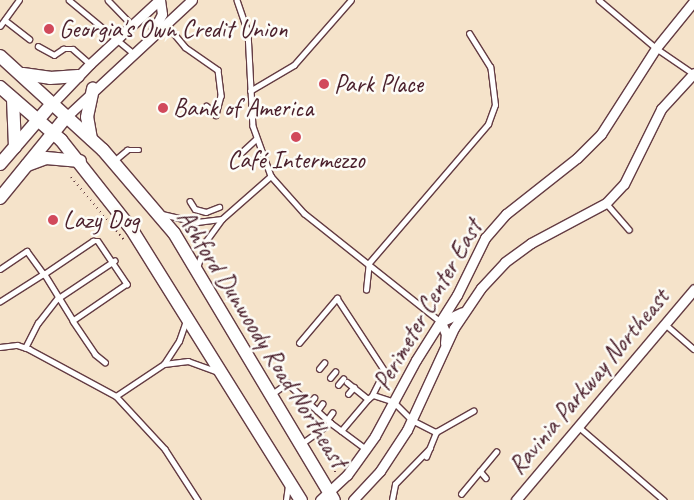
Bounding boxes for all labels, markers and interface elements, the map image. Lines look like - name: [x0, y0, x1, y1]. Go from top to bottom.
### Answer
- place label: Georgia's Own Credit Union: [59, 14, 288, 44]
- marker: Georgia's Own Credit Union: [43, 23, 55, 35]
- place label: Park Place: [334, 69, 424, 99]
- marker: Park Place: [318, 78, 330, 90]
- place label: Bank of America: [173, 93, 313, 123]
- marker: Bank of America: [157, 102, 169, 114]
- marker: Café Intermezzo: [290, 131, 302, 143]
- place label: Café Intermezzo: [227, 145, 365, 175]
- street label: Ashford Dunwoody Road Northeast: [170, 204, 354, 474]
- place label: Lazy Dog: [63, 205, 139, 235]
- marker: Lazy Dog: [47, 214, 59, 226]
- street label: Perimeter Center East: [367, 215, 489, 395]
- street label: Ravinia Parkway Northeast: [502, 283, 676, 481]

